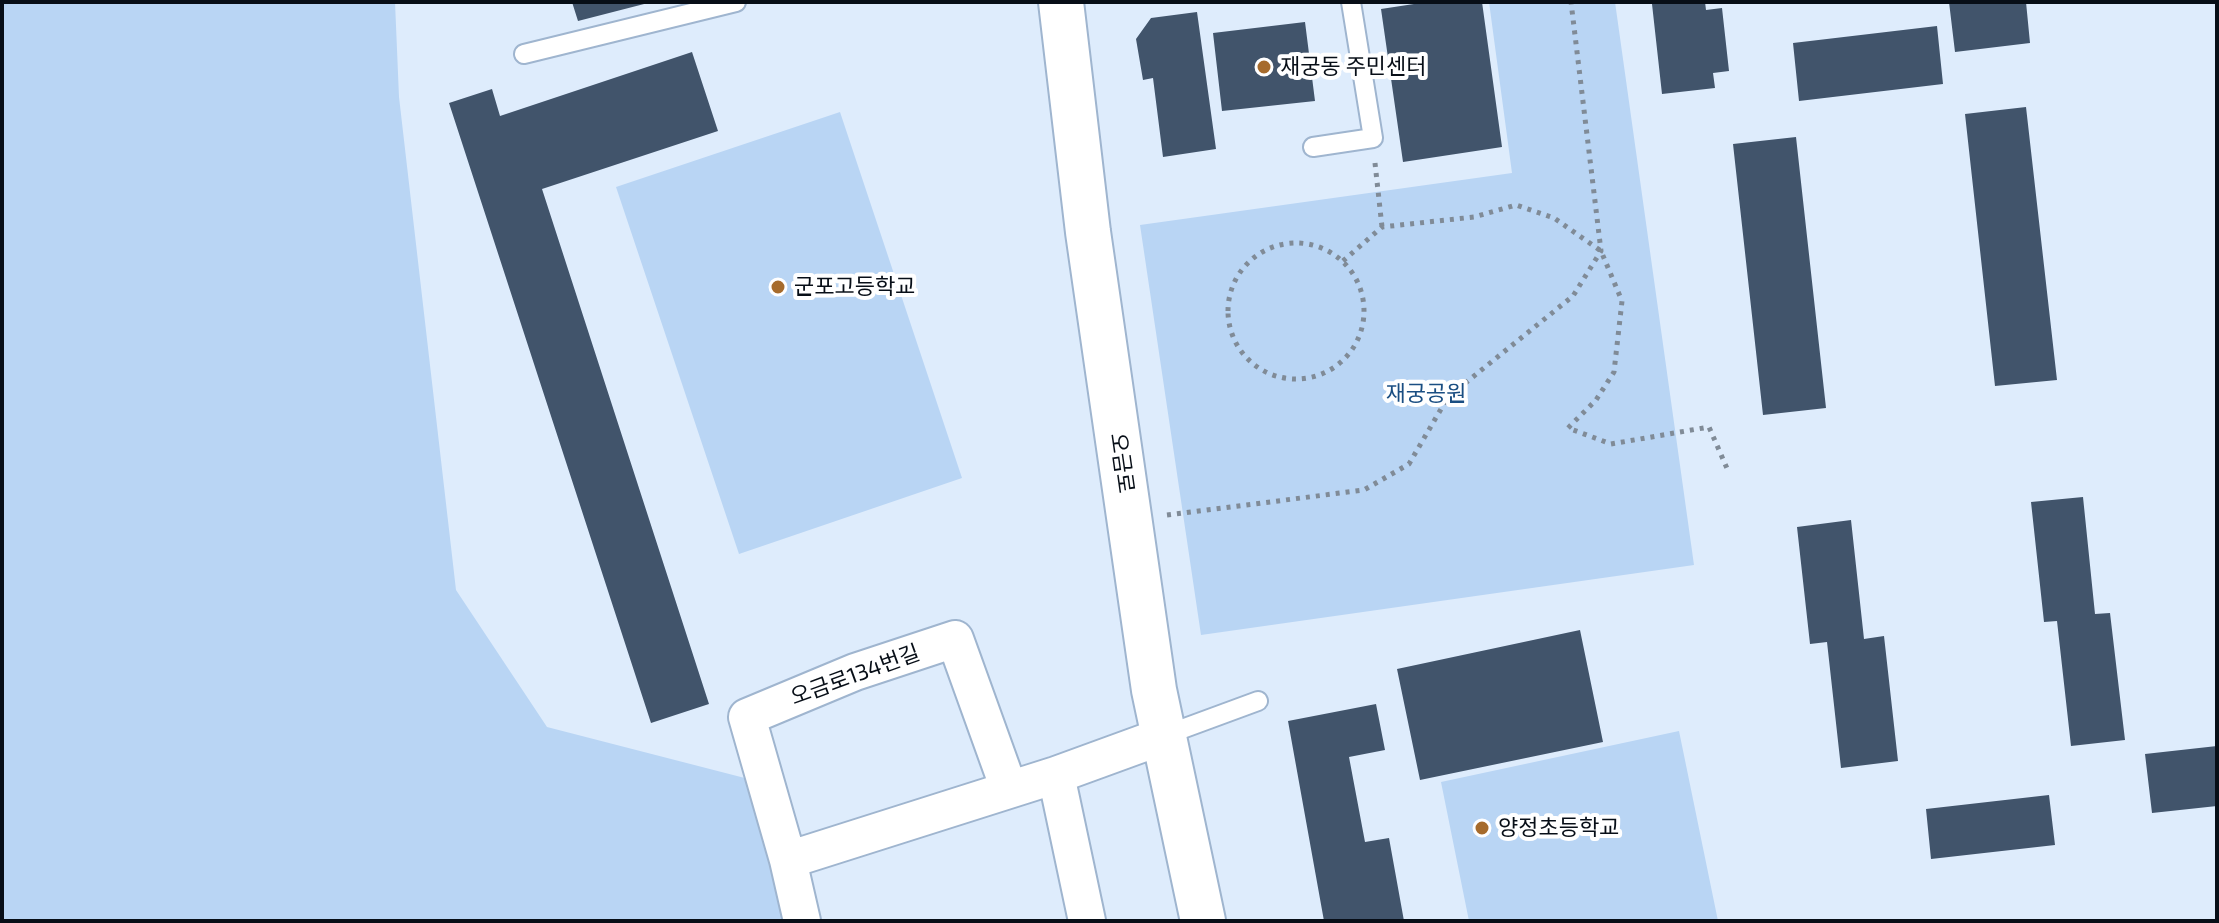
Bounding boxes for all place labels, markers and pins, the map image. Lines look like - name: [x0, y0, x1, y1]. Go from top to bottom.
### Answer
- place label: 재궁동 주민센터: [1280, 54, 1427, 80]
- marker: 재궁동 주민센터: [1255, 58, 1273, 76]
- place label: 군포고등학교: [794, 274, 915, 300]
- marker: 군포고등학교: [769, 278, 787, 296]
- place label: 양정초등학교: [1498, 815, 1619, 841]
- marker: 양정초등학교: [1473, 819, 1491, 837]

